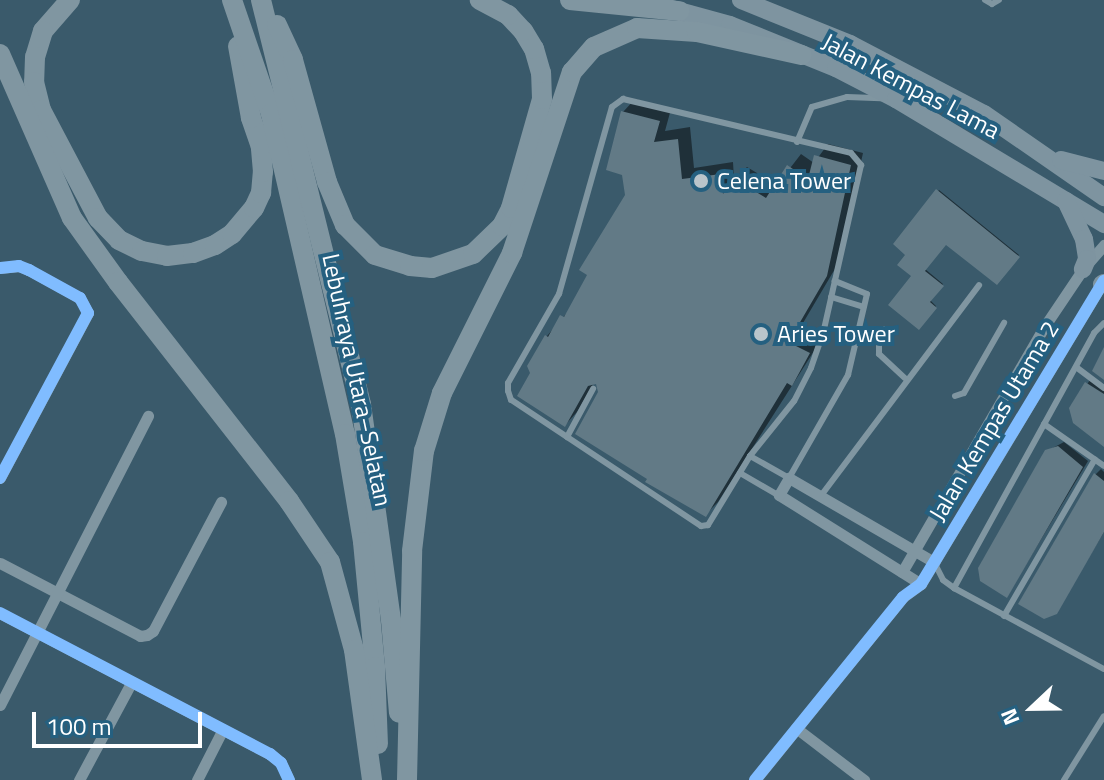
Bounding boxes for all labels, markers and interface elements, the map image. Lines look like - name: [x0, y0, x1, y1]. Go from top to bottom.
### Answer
- street label: Jalan Kempas Lama: [817, 27, 1005, 145]
- place label: Celena Tower: [717, 167, 851, 195]
- marker: Celena Tower: [692, 172, 710, 190]
- street label: Lebuhraya Utara–Selatan: [316, 251, 398, 509]
- street label: Jalan Kempas Utama 2: [923, 316, 1065, 526]
- place label: Aries Tower: [777, 320, 895, 348]
- marker: Aries Tower: [752, 325, 770, 343]
- north arrow: [992, 668, 1072, 748]
- scale bar: [36, 696, 206, 746]
- text: N: [991, 704, 1028, 730]
- text: 100 m: [46, 708, 112, 744]

